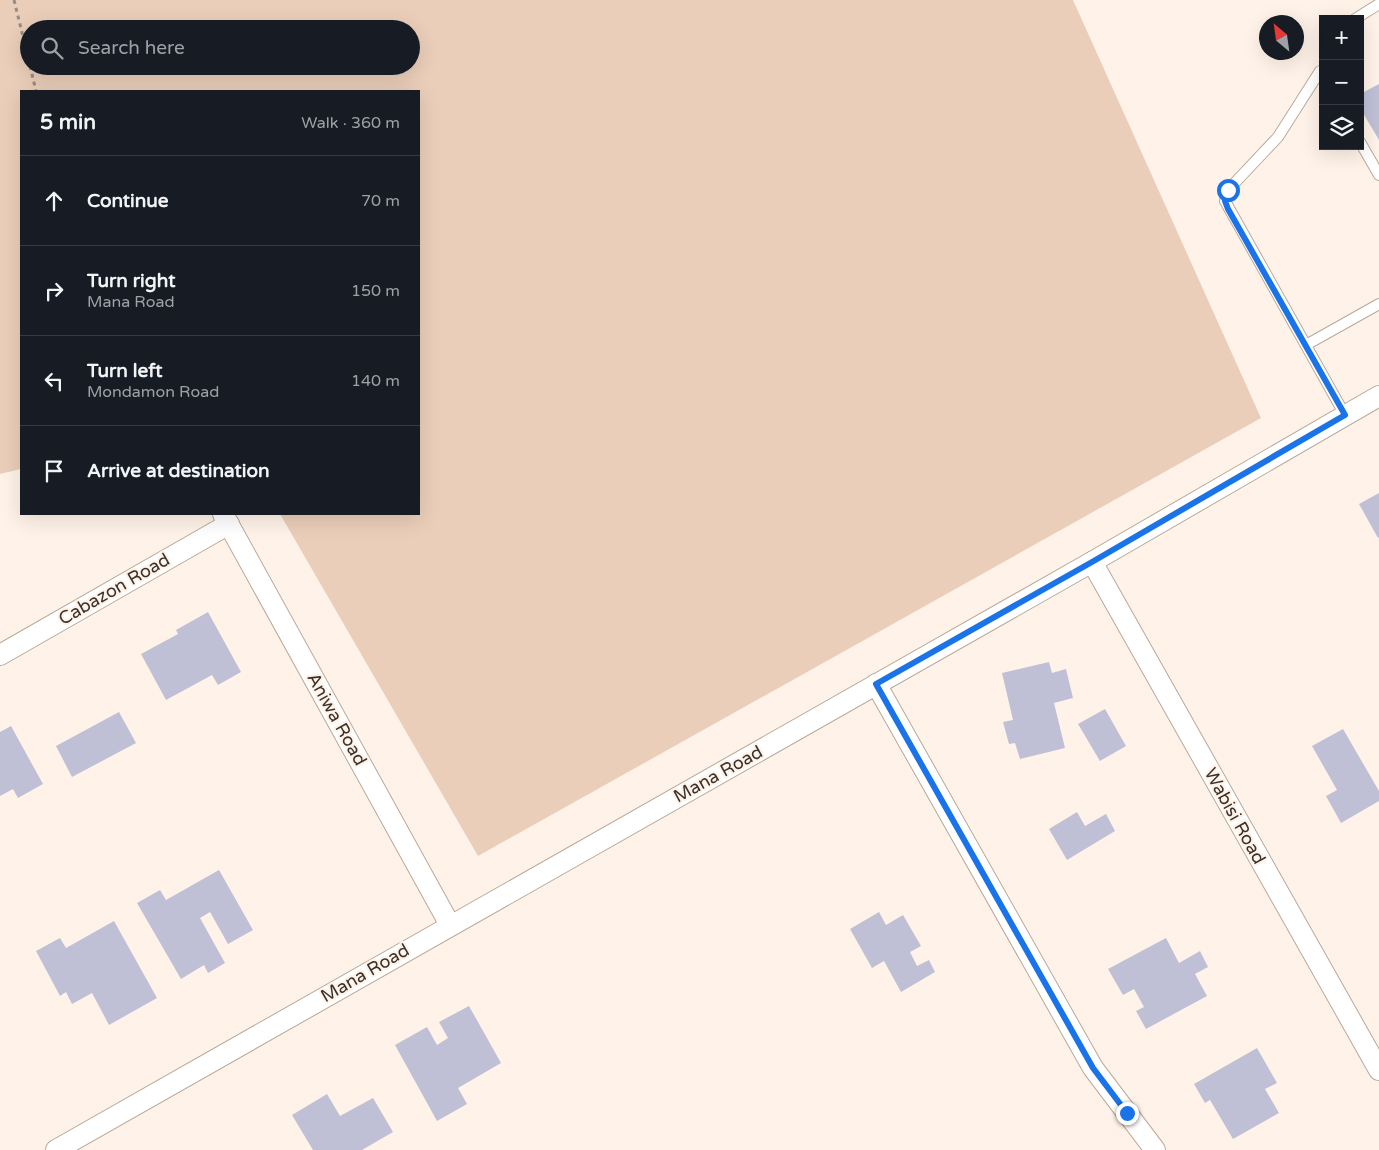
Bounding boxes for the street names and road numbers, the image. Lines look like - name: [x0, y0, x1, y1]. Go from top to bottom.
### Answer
- street label: Cabazon Road: [54, 548, 174, 630]
- street label: Aniwa Road: [302, 669, 372, 769]
- street label: Mana Road: [670, 741, 766, 807]
- street label: Wabisi Road: [1200, 764, 1270, 868]
- street label: Mana Road: [317, 939, 413, 1007]

